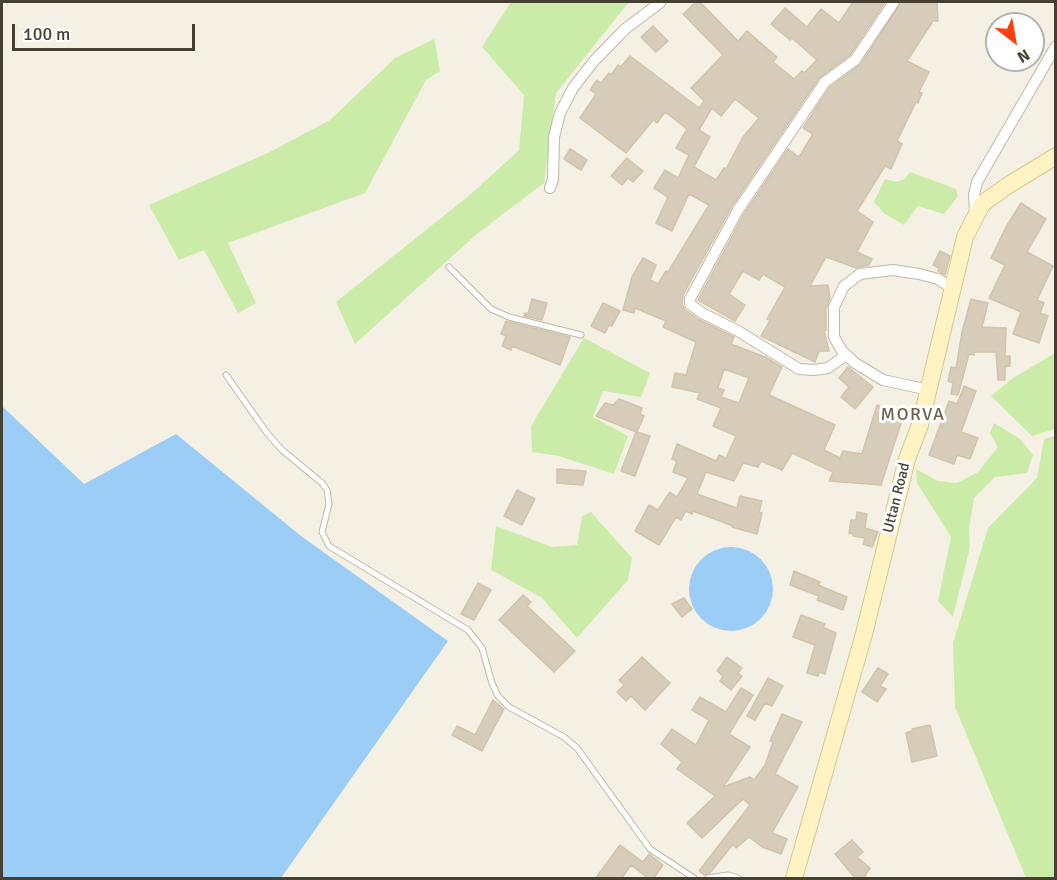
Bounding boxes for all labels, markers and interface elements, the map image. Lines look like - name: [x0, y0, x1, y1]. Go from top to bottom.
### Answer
- scale bar: [15, 12, 198, 50]
- north arrow: [985, 12, 1045, 72]
- text: 100 m: [23, 23, 70, 45]
- text: N: [1013, 44, 1033, 67]
- district label: MORVA: [881, 404, 945, 426]
- street label: Uttan Road: [880, 461, 914, 535]

